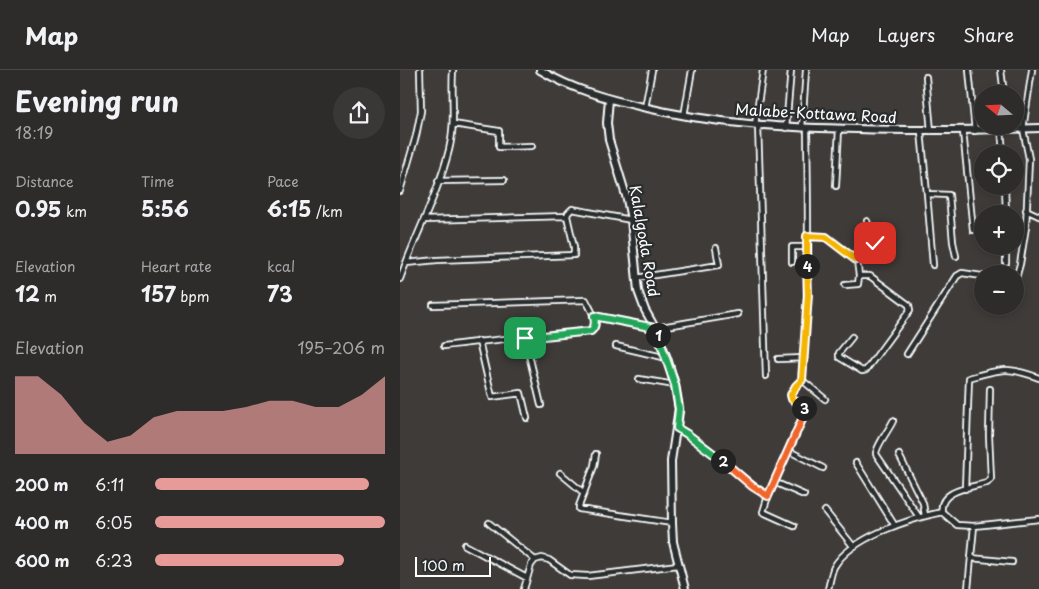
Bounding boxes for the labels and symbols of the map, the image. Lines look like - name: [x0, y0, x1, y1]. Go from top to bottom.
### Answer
- north arrow: [974, 85, 1024, 135]
- street label: Malabe-Kottawa Road: [735, 97, 897, 128]
- street label: Kalalgoda Road: [624, 183, 667, 298]
- pin: [854, 222, 896, 264]
- pin: 4: [794, 254, 820, 278]
- pin: [504, 317, 546, 359]
- pin: 1: [646, 322, 670, 348]
- pin: 3: [792, 396, 816, 420]
- pin: 2: [710, 448, 736, 474]
- scale bar: [415, 554, 491, 577]

